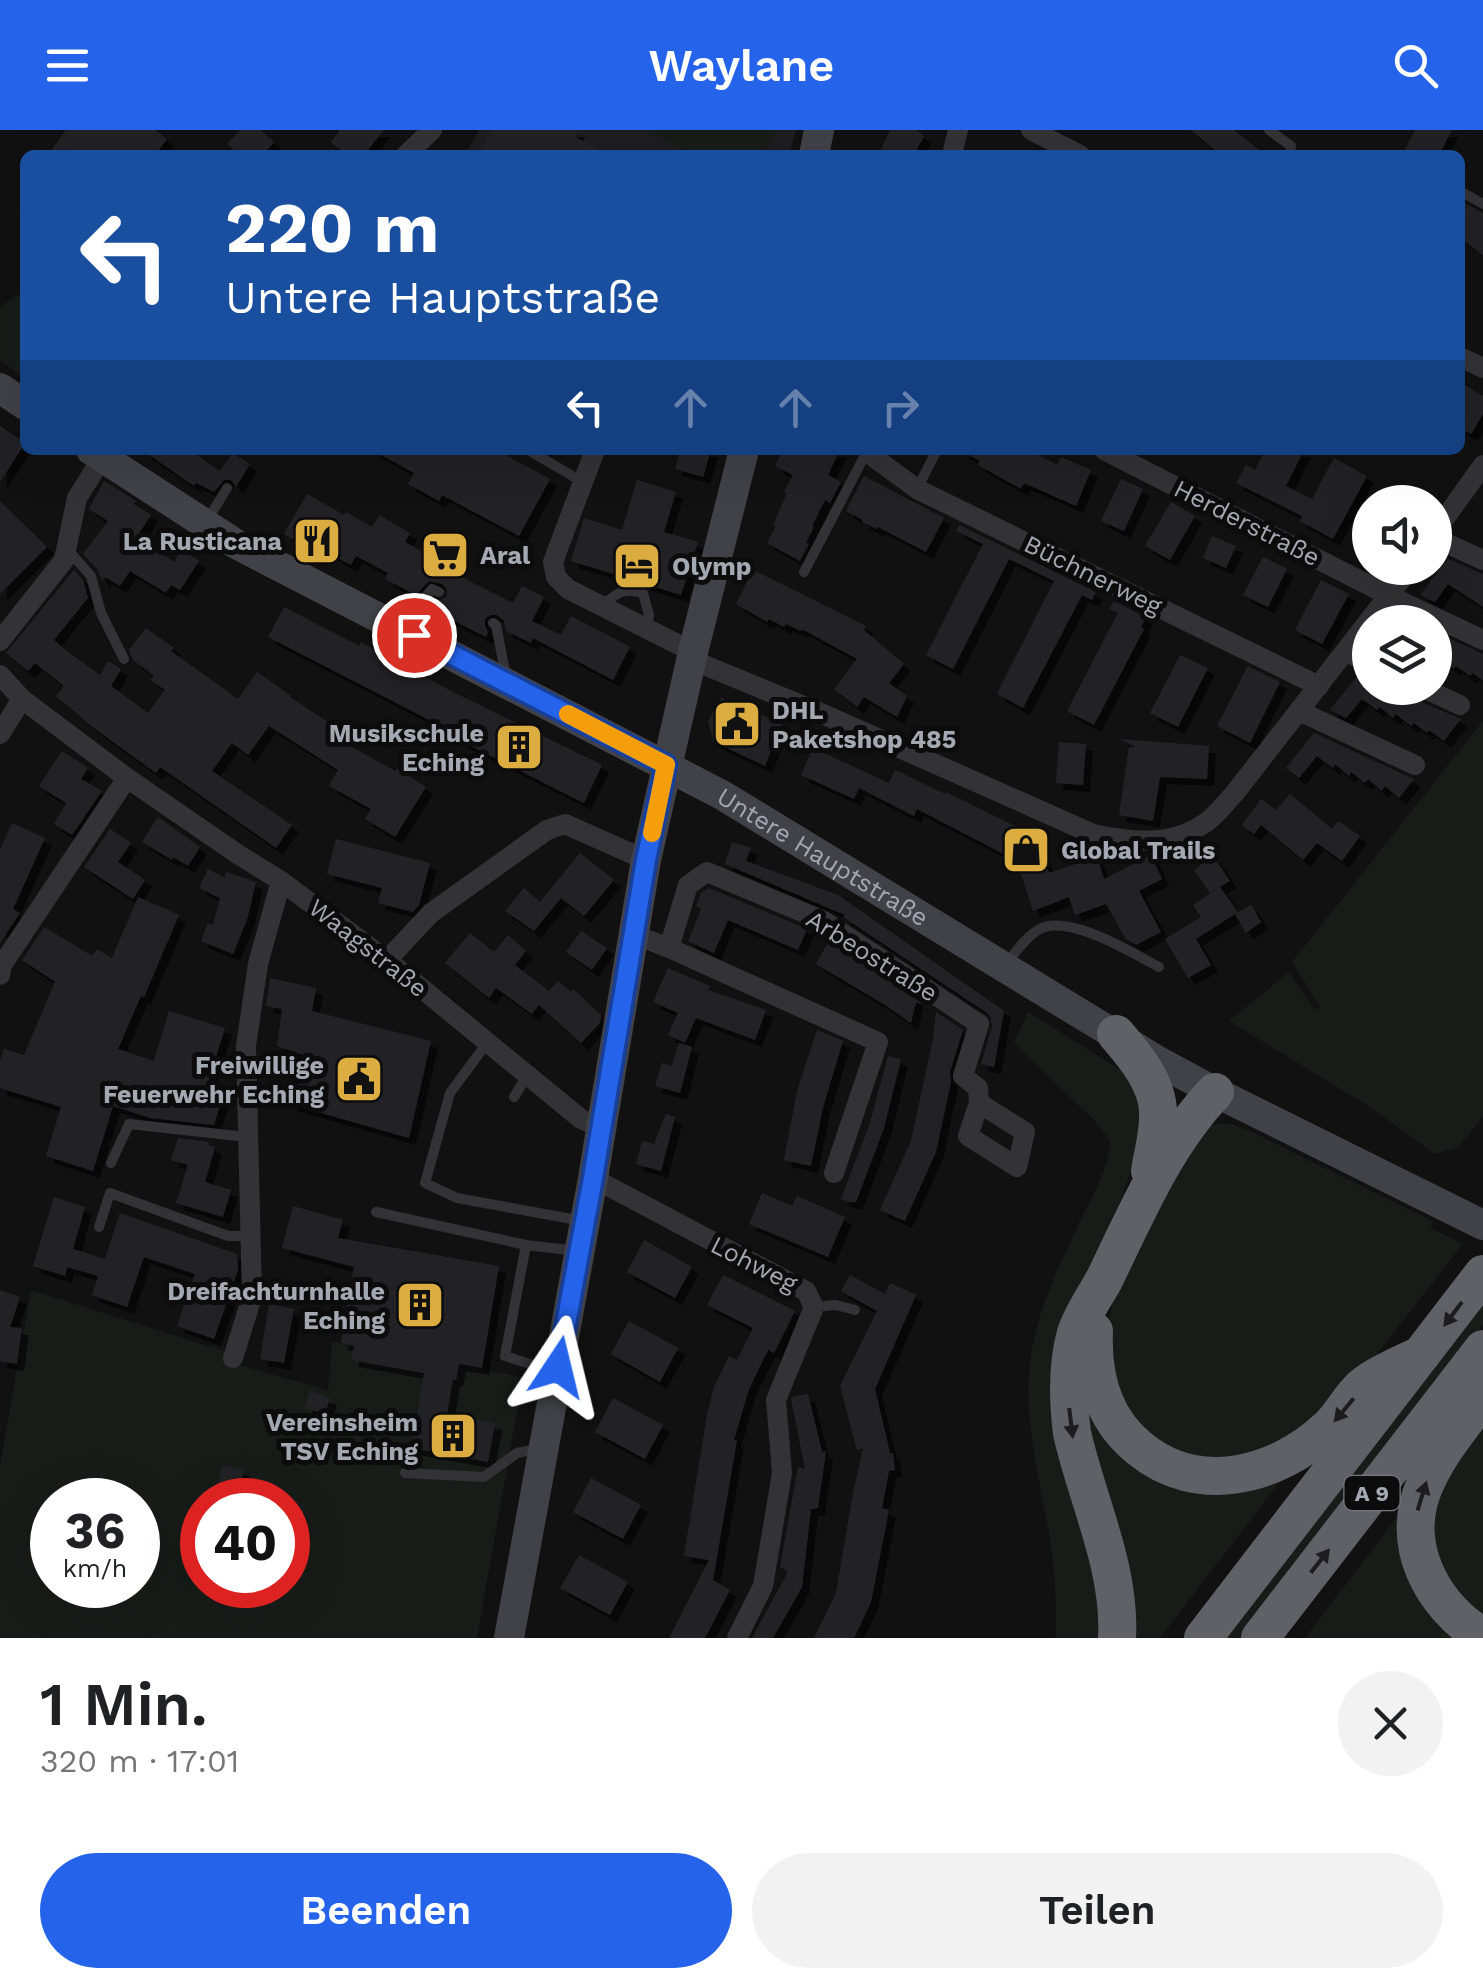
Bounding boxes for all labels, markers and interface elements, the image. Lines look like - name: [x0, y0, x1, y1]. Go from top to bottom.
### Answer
- icon: menu: [40, 38, 95, 93]
- icon: search: [1388, 38, 1443, 93]
- text: Waylane: [649, 39, 834, 92]
- text: 220 m: [225, 187, 439, 269]
- icon: left: [60, 190, 190, 320]
- text: Untere Hauptstraße: [225, 271, 660, 324]
- icon: left: [558, 380, 613, 435]
- icon: ahead: [663, 380, 718, 435]
- icon: ahead: [768, 380, 823, 435]
- icon: right: [873, 380, 928, 435]
- street label: Herderstraße: [1169, 474, 1325, 572]
- map controls: [1352, 485, 1452, 705]
- button: sound: [1352, 485, 1452, 585]
- restaurant icon: La Rusticana: [291, 515, 343, 567]
- place label: La Rusticana: [123, 527, 283, 556]
- supermarket icon: Aral: [419, 529, 471, 581]
- street label: Büchnerweg: [1019, 529, 1167, 621]
- hotel icon: Olymp: [611, 540, 663, 592]
- place label: Aral: [480, 541, 531, 570]
- place label: Olymp: [672, 552, 751, 581]
- pin: [372, 593, 457, 678]
- button: layers: [1352, 605, 1452, 705]
- icon: arrive: [387, 608, 442, 663]
- place label: DHL Paketshop 485: [772, 696, 956, 754]
- public building icon: DHL Paketshop 485: [711, 698, 763, 750]
- place label: Musikschule Eching: [329, 719, 484, 777]
- building icon: Musikschule Eching: [493, 721, 545, 773]
- street label: Untere Hauptstraße: [712, 781, 934, 932]
- shop icon: Global Trails: [1000, 824, 1052, 876]
- place label: Global Trails: [1061, 836, 1215, 865]
- street label: Waagstraße: [303, 893, 433, 1003]
- street label: Arbeostraße: [801, 904, 943, 1008]
- place label: Freiwillige Feuerwehr Eching: [103, 1051, 324, 1109]
- public building icon: Freiwillige Feuerwehr Eching: [333, 1053, 385, 1105]
- street label: Lohweg: [706, 1230, 803, 1298]
- place label: Dreifachturnhalle Eching: [167, 1277, 385, 1335]
- building icon: Dreifachturnhalle Eching: [394, 1279, 446, 1331]
- one-way arrow: [1443, 1301, 1463, 1327]
- position arrow: [506, 1315, 610, 1419]
- one-way arrow: [1334, 1397, 1355, 1422]
- place label: Vereinsheim TSV Eching: [266, 1408, 418, 1466]
- one-way arrow: [1063, 1408, 1079, 1439]
- building icon: Vereinsheim TSV Eching: [427, 1410, 479, 1462]
- road number: A 9: [1344, 1476, 1400, 1510]
- speed limit sign: 40: [180, 1478, 310, 1608]
- one-way arrow: [1415, 1480, 1430, 1511]
- text: 36: [65, 1501, 125, 1560]
- one-way arrow: [1309, 1548, 1330, 1574]
- text: km/h: [63, 1554, 127, 1583]
- text: 1 Min.: [40, 1669, 208, 1740]
- button: close: [1338, 1671, 1443, 1776]
- text: 320 m · 17:01: [40, 1742, 239, 1780]
- button: Beenden: [40, 1853, 732, 1968]
- button: Teilen: [752, 1853, 1443, 1968]

